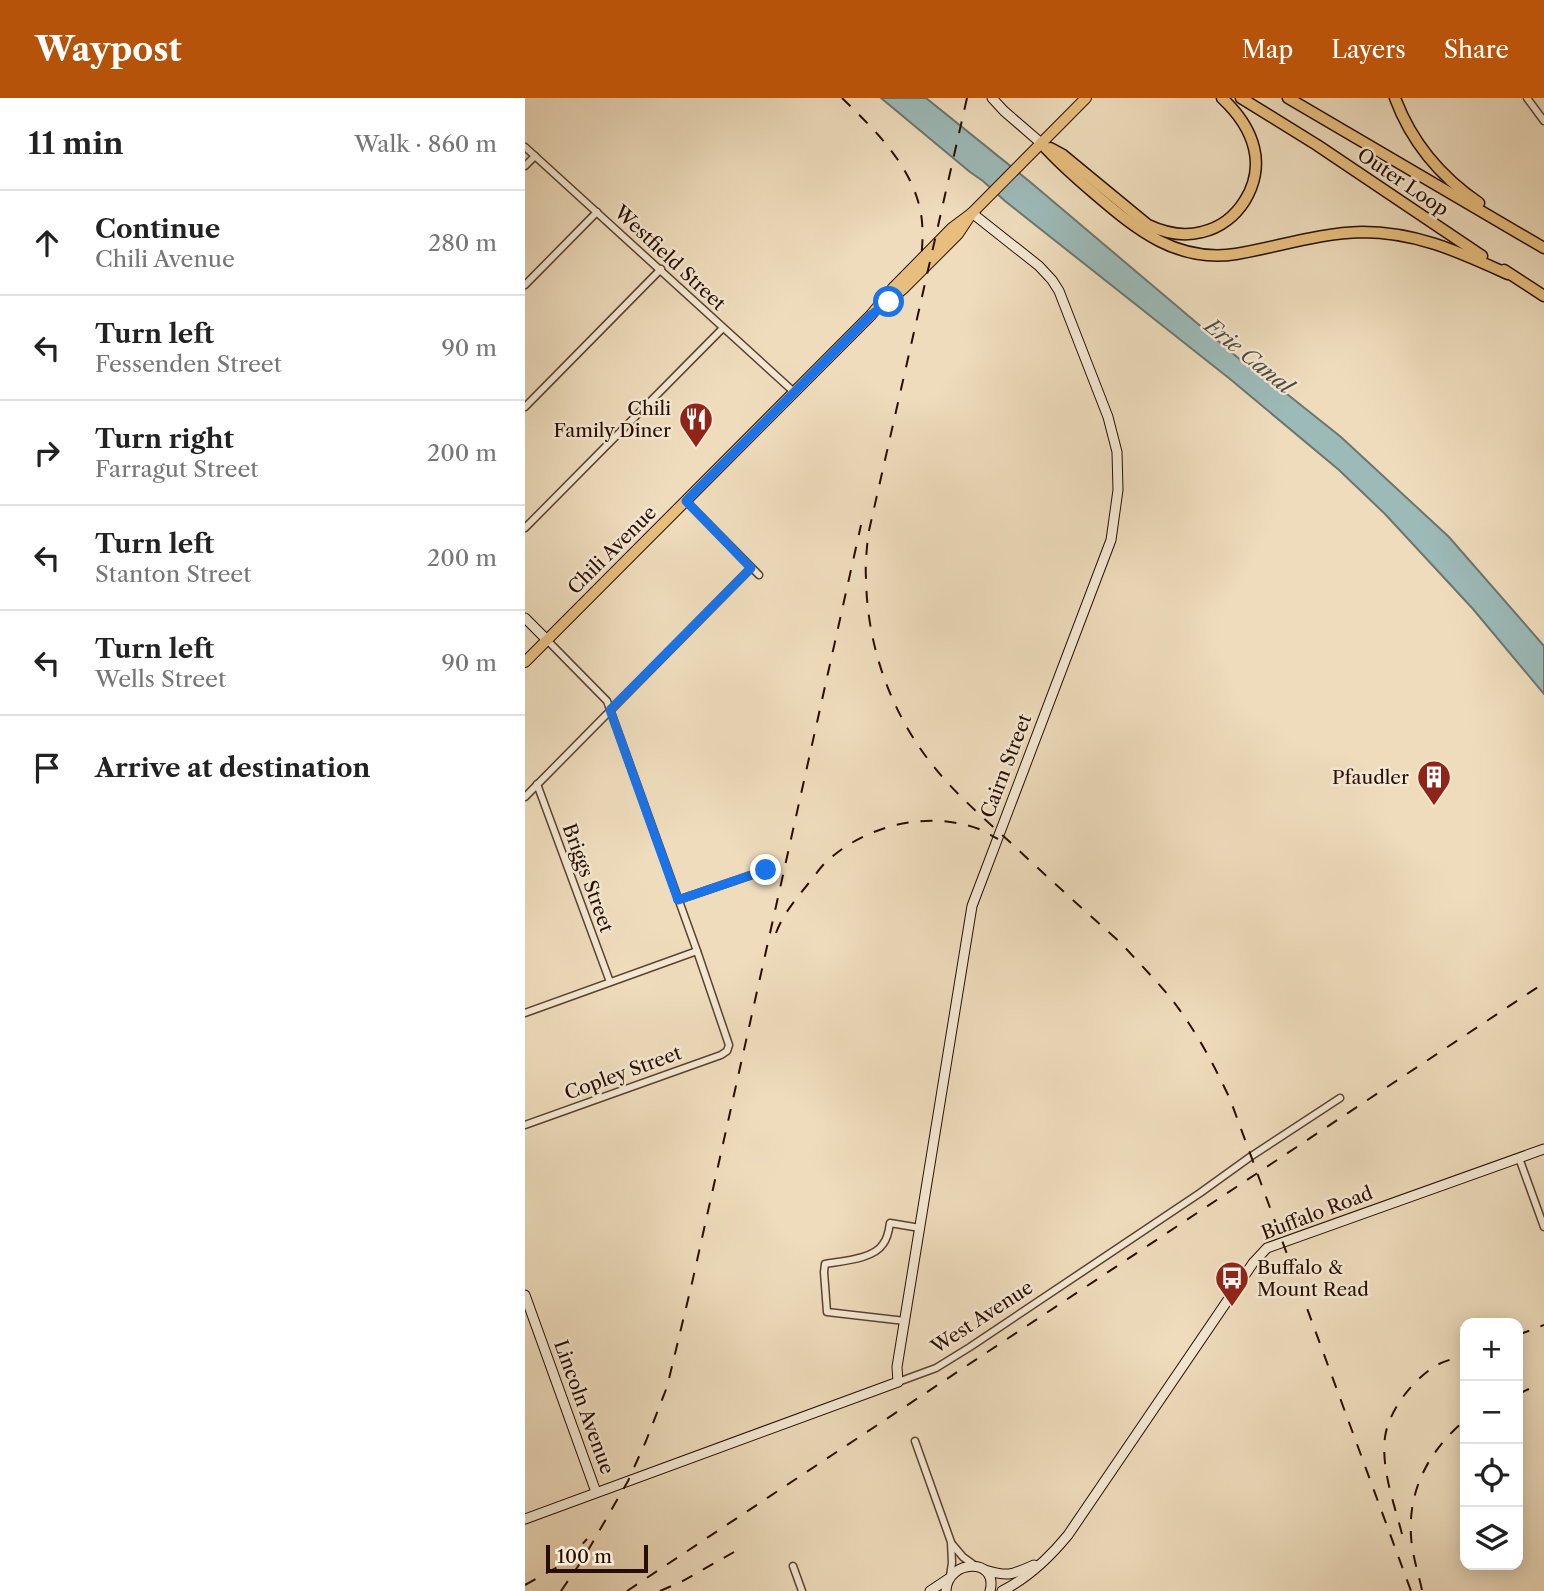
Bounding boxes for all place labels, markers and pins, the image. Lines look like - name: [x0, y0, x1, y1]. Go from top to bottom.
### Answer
- place label: Chili Family Diner: [554, 397, 671, 442]
- restaurant icon: Chili Family Diner: [677, 400, 715, 449]
- building icon: Pfaudler: [1415, 758, 1453, 807]
- place label: Pfaudler: [1332, 766, 1409, 789]
- place label: Buffalo & Mount Read: [1257, 1256, 1369, 1301]
- bus stop icon: Buffalo & Mount Read: [1213, 1259, 1251, 1308]

